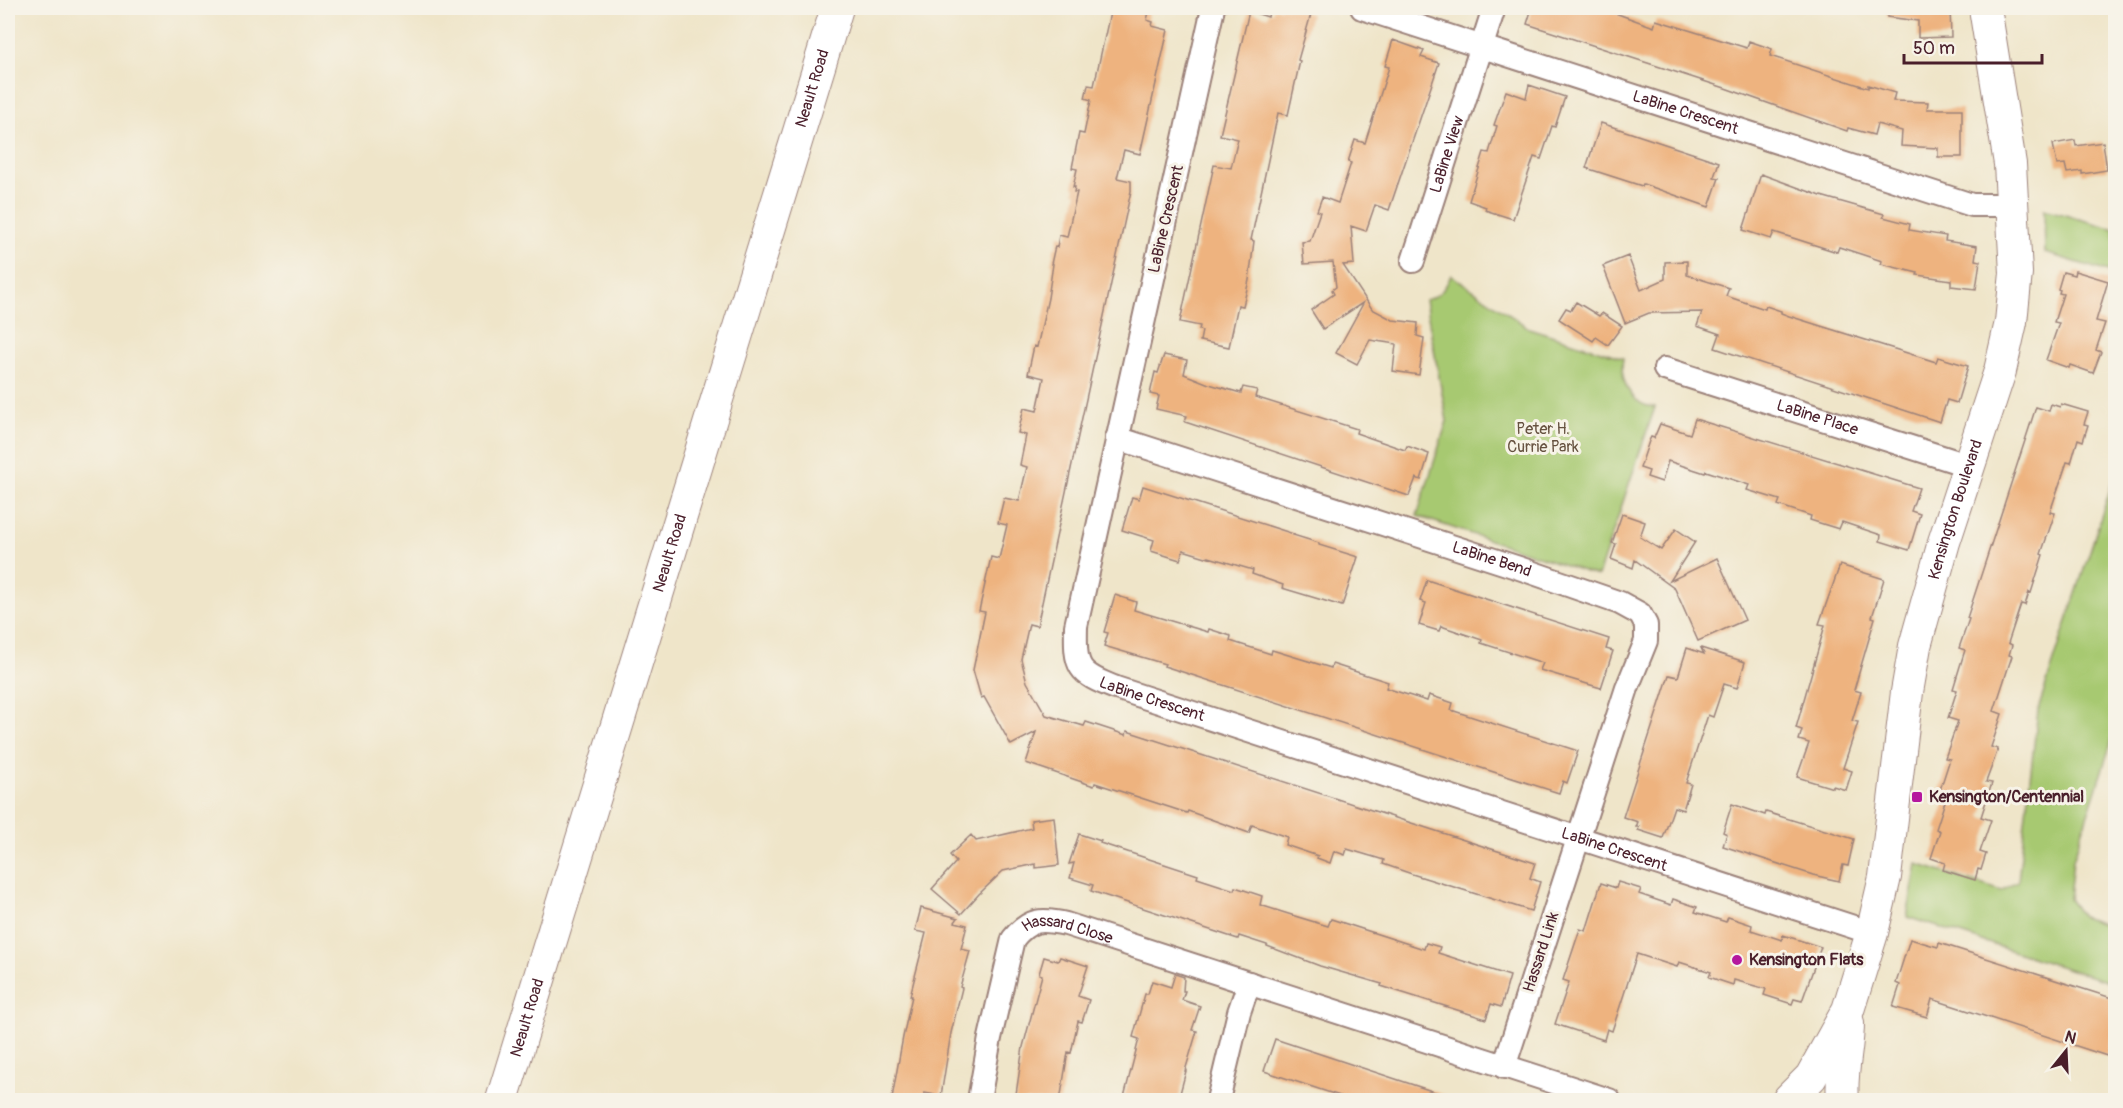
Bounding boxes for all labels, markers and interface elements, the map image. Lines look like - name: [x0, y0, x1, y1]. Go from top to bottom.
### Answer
- scale bar: [1904, 27, 2042, 65]
- text: 50 m: [1913, 37, 1955, 60]
- street label: Neault Road: [791, 47, 834, 130]
- street label: LaBine Crescent: [1630, 86, 1742, 139]
- street label: LaBine View: [1425, 113, 1469, 195]
- street label: LaBine Crescent: [1144, 163, 1188, 275]
- street label: LaBine Place: [1774, 395, 1861, 440]
- park label: Peter H. Currie Park: [1507, 419, 1579, 457]
- street label: Kensington Boulevard: [1924, 437, 1987, 582]
- street label: Neault Road: [648, 512, 691, 595]
- street label: LaBine Bend: [1450, 537, 1534, 582]
- street label: LaBine Crescent: [1096, 672, 1208, 726]
- place label: Kensington/Centennial: [1929, 787, 2084, 807]
- marker: Kensington/Centennial: [1910, 790, 1924, 804]
- street label: LaBine Crescent: [1559, 823, 1670, 876]
- street label: Hassard Link: [1519, 909, 1564, 995]
- street label: Hassard Close: [1018, 911, 1115, 949]
- place label: Kensington Flats: [1749, 950, 1864, 970]
- marker: Kensington Flats: [1730, 953, 1744, 967]
- street label: Neault Road: [506, 976, 549, 1059]
- north arrow: [2036, 1021, 2096, 1081]
- text: N: [2062, 1027, 2079, 1049]

